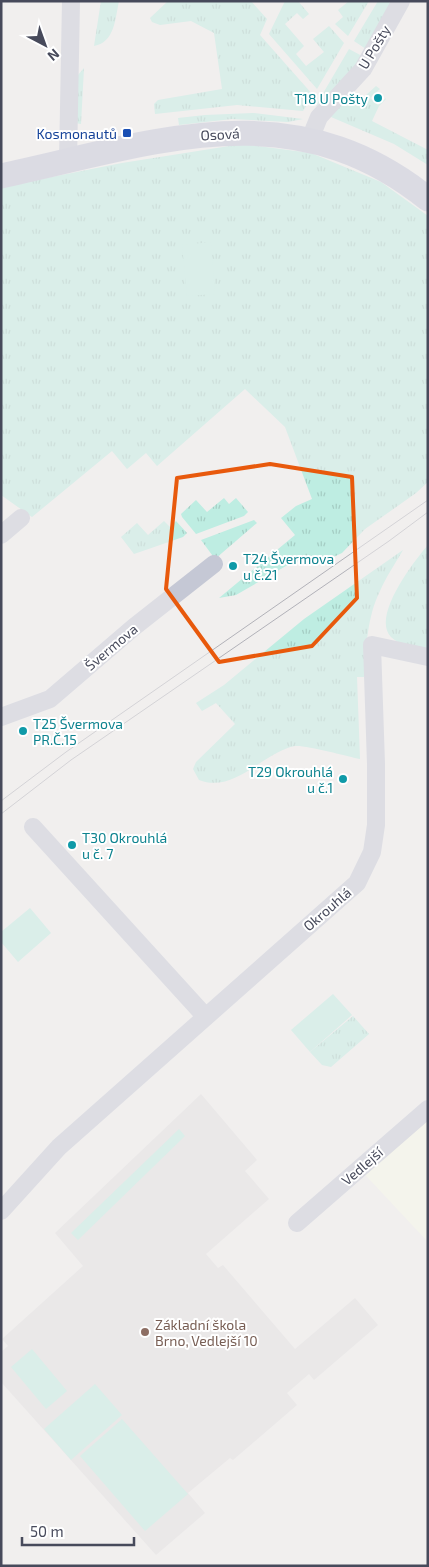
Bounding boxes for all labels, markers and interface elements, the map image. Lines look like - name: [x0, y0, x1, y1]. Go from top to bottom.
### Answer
- north arrow: [20, 20, 70, 70]
- street label: U Pošty: [354, 21, 394, 72]
- text: N: [44, 45, 63, 65]
- place label: T18 U Pošty: [294, 90, 369, 107]
- marker: T18 U Pošty: [372, 92, 384, 104]
- street label: Osová: [200, 124, 240, 144]
- place label: Kosmonautů: [37, 125, 117, 142]
- marker: Kosmonautů: [121, 127, 133, 139]
- place label: T24 Švermova u č.21: [243, 550, 334, 583]
- marker: T24 Švermova u č.21: [227, 560, 239, 572]
- street label: Švermova: [81, 620, 141, 674]
- place label: T25 Švermova PR.Č.15: [33, 715, 123, 748]
- marker: T25 Švermova PR.Č.15: [17, 725, 29, 737]
- place label: T29 Okrouhlá u č.1: [248, 763, 333, 796]
- marker: T29 Okrouhlá u č.1: [337, 773, 349, 785]
- place label: T30 Okrouhlá u č. 7: [82, 829, 167, 862]
- marker: T30 Okrouhlá u č. 7: [66, 839, 78, 851]
- street label: Okrouhlá: [300, 884, 354, 934]
- street label: Vedlejší: [338, 1143, 387, 1189]
- place label: Základní škola Brno, Vedlejší 10: [155, 1316, 258, 1349]
- marker: Základní škola Brno, Vedlejší 10: [139, 1326, 151, 1338]
- scale bar: [22, 1514, 135, 1546]
- text: 50 m: [30, 1522, 64, 1540]

